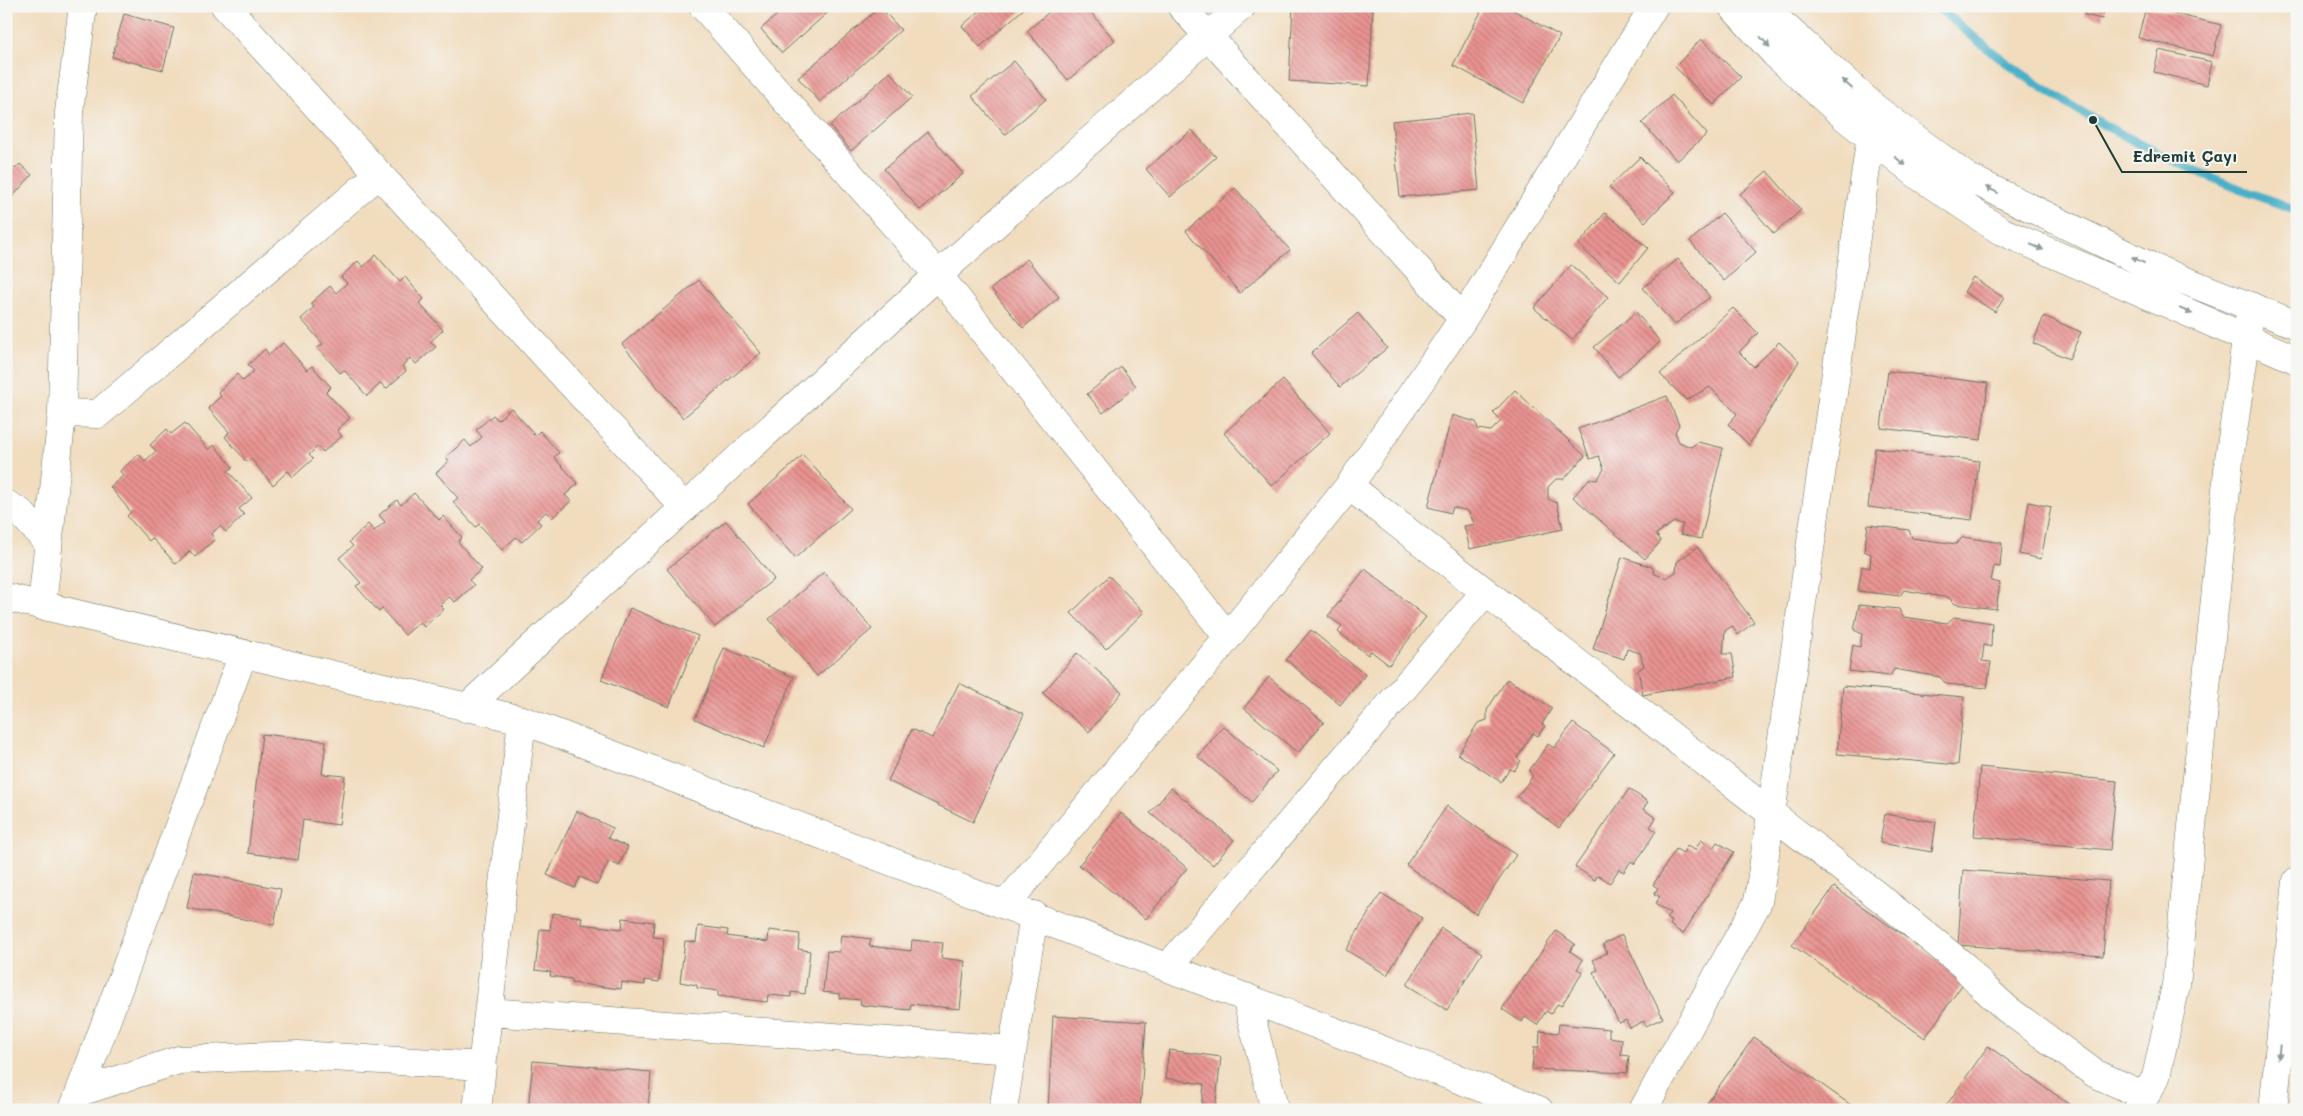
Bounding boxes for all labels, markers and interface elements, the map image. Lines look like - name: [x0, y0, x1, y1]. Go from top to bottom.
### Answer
- one-way arrow: [1759, 36, 1771, 48]
- one-way arrow: [1842, 78, 1854, 90]
- callout: Edremit Çayı: [2122, 141, 2247, 172]
- text: Edremit Çayı: [2132, 145, 2238, 166]
- one-way arrow: [1893, 155, 1906, 166]
- one-way arrow: [1985, 185, 1999, 193]
- one-way arrow: [2030, 243, 2044, 251]
- one-way arrow: [2131, 256, 2145, 264]
- one-way arrow: [2179, 308, 2193, 316]
- one-way arrow: [2275, 1044, 2283, 1060]

